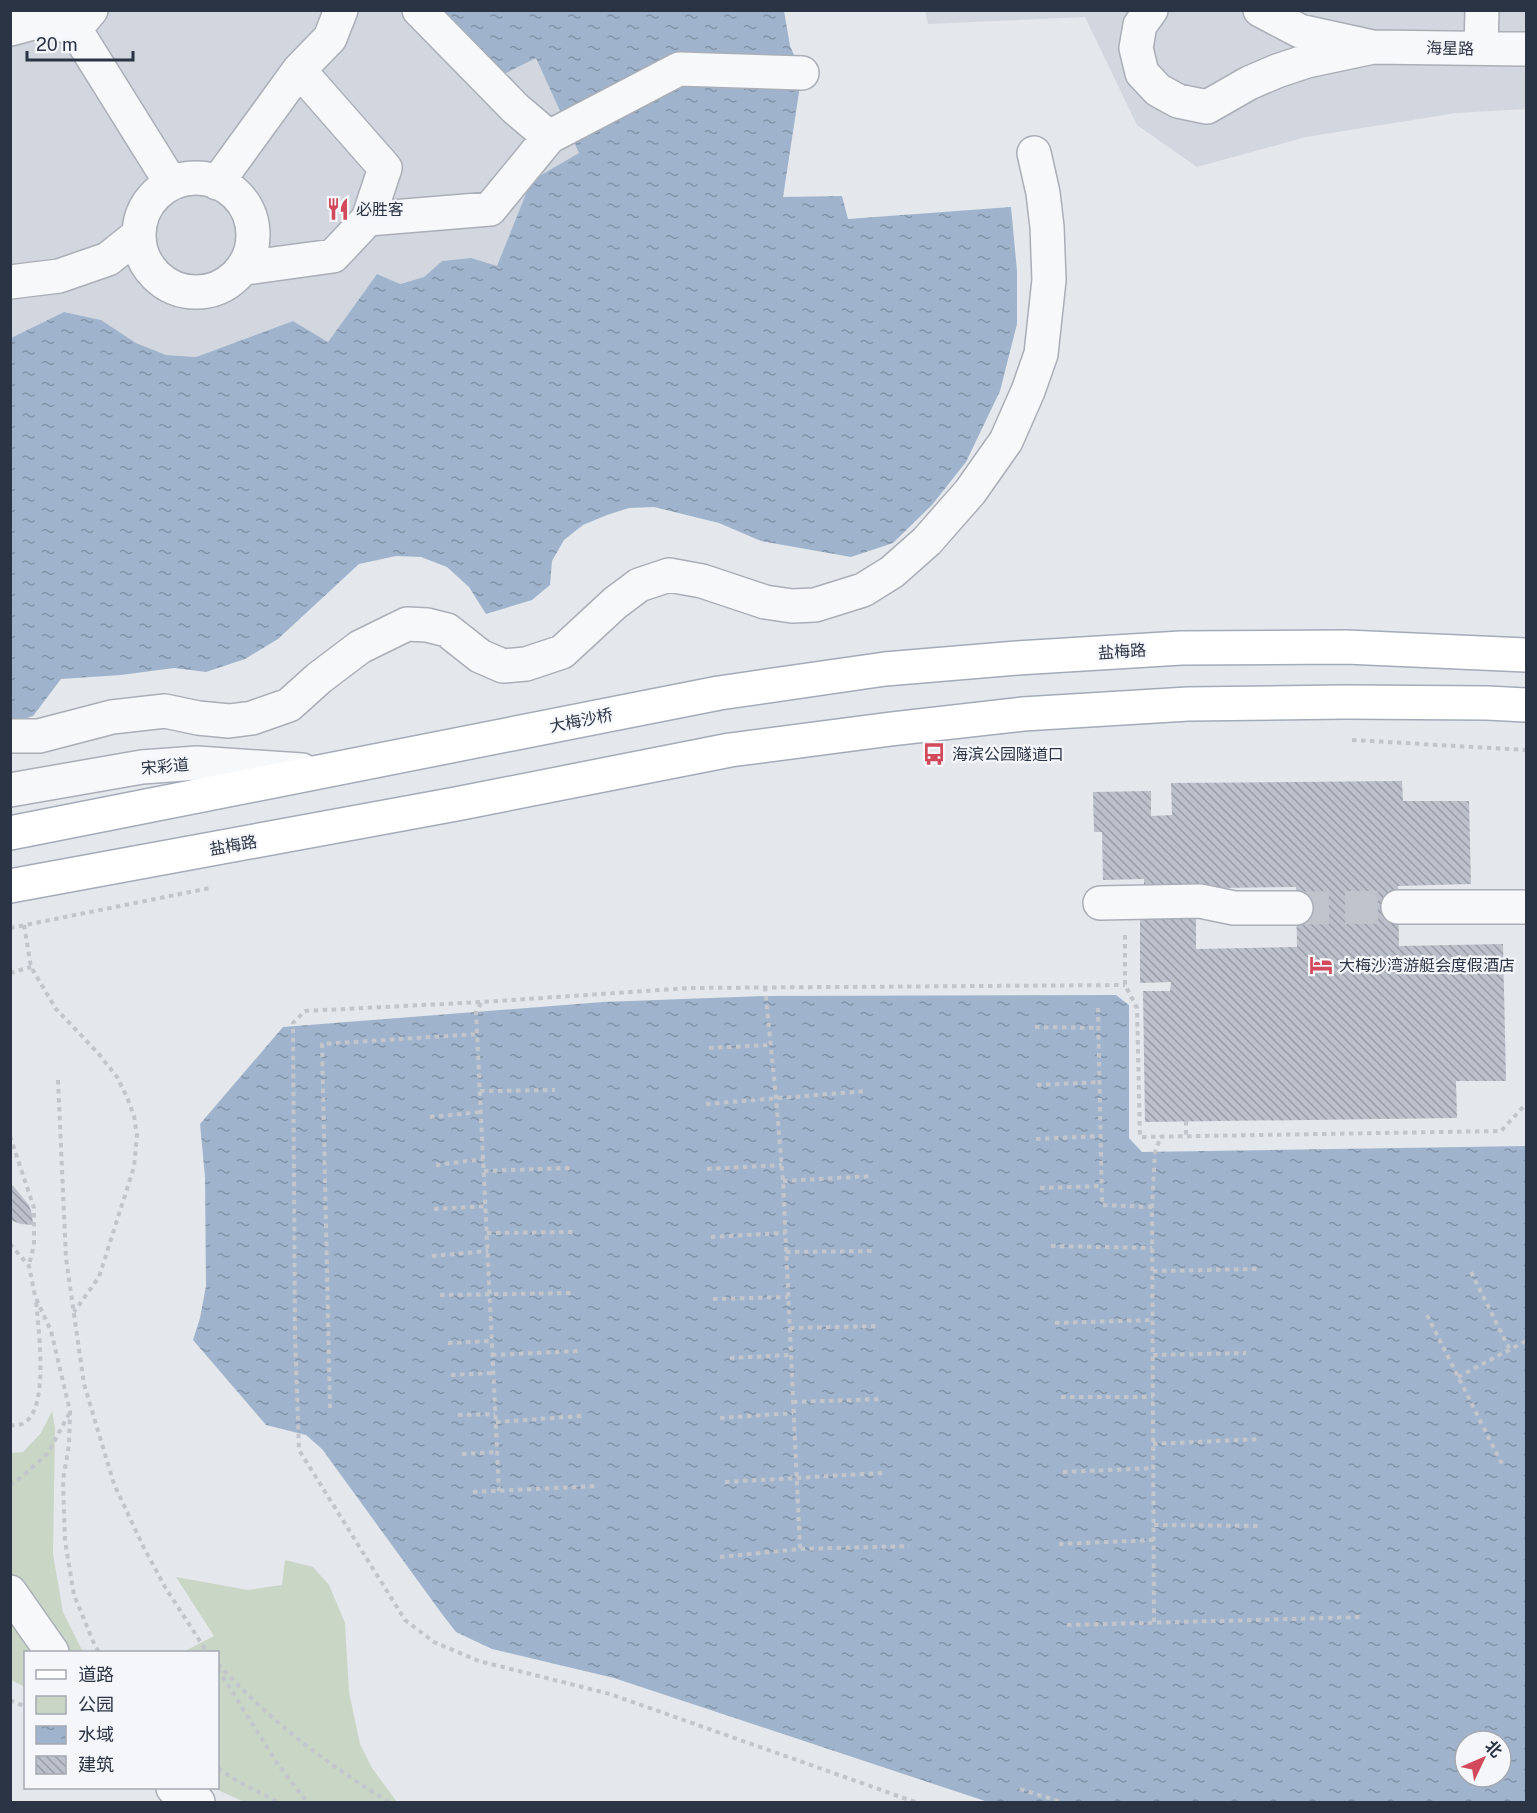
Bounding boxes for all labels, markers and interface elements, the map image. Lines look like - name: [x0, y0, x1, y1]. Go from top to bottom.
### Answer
- scale bar: [27, 24, 134, 62]
- text: 20 m: [36, 34, 78, 55]
- street label: 海星路: [1426, 39, 1474, 58]
- restaurant icon: 必胜客: [325, 196, 351, 222]
- place label: 必胜客: [356, 200, 404, 219]
- street label: 盐梅路: [1097, 640, 1147, 663]
- street label: 大梅沙桥: [548, 705, 614, 736]
- bus stop icon: 海滨公园隧道口: [921, 741, 947, 767]
- place label: 海滨公园隧道口: [952, 745, 1064, 764]
- street label: 宋彩道: [140, 755, 190, 778]
- street label: 盐梅路: [208, 832, 258, 859]
- hotel icon: 大梅沙湾游艇会度假酒店: [1308, 952, 1334, 978]
- place label: 大梅沙湾游艇会度假酒店: [1339, 956, 1515, 975]
- legend: [24, 1651, 219, 1789]
- text: 道路: [78, 1664, 114, 1685]
- text: 公园: [78, 1694, 114, 1715]
- text: 水域: [78, 1724, 114, 1745]
- north arrow: [1453, 1729, 1513, 1789]
- text: 北: [1481, 1737, 1506, 1761]
- text: 建筑: [78, 1754, 114, 1775]

